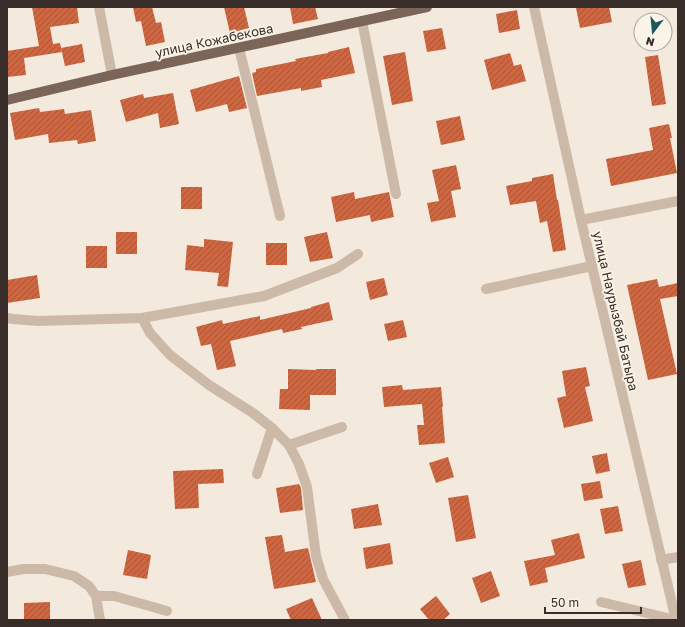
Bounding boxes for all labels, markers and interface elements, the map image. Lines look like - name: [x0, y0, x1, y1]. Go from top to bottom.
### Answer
- north arrow: [633, 12, 673, 52]
- street label: улица Кожабекова: [153, 20, 275, 60]
- text: N: [644, 35, 656, 49]
- street label: улица Наурызбай Батыра: [590, 230, 642, 392]
- scale bar: [545, 589, 641, 615]
- text: 50 m: [551, 595, 579, 610]

